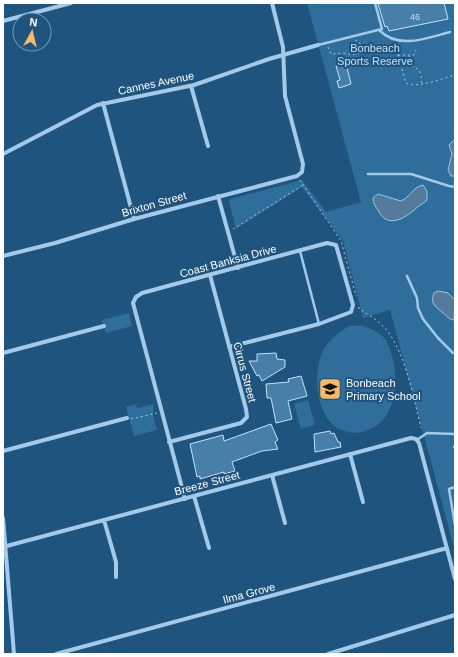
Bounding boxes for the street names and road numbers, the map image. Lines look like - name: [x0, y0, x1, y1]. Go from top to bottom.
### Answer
- street label: Cannes Avenue: [117, 69, 195, 97]
- street label: Brixton Street: [120, 189, 188, 219]
- street label: Coast Banksia Drive: [178, 242, 278, 280]
- street label: Cirrus Street: [231, 341, 259, 403]
- street label: Breeze Street: [173, 468, 241, 498]
- street label: Ilma Grove: [221, 580, 277, 606]

